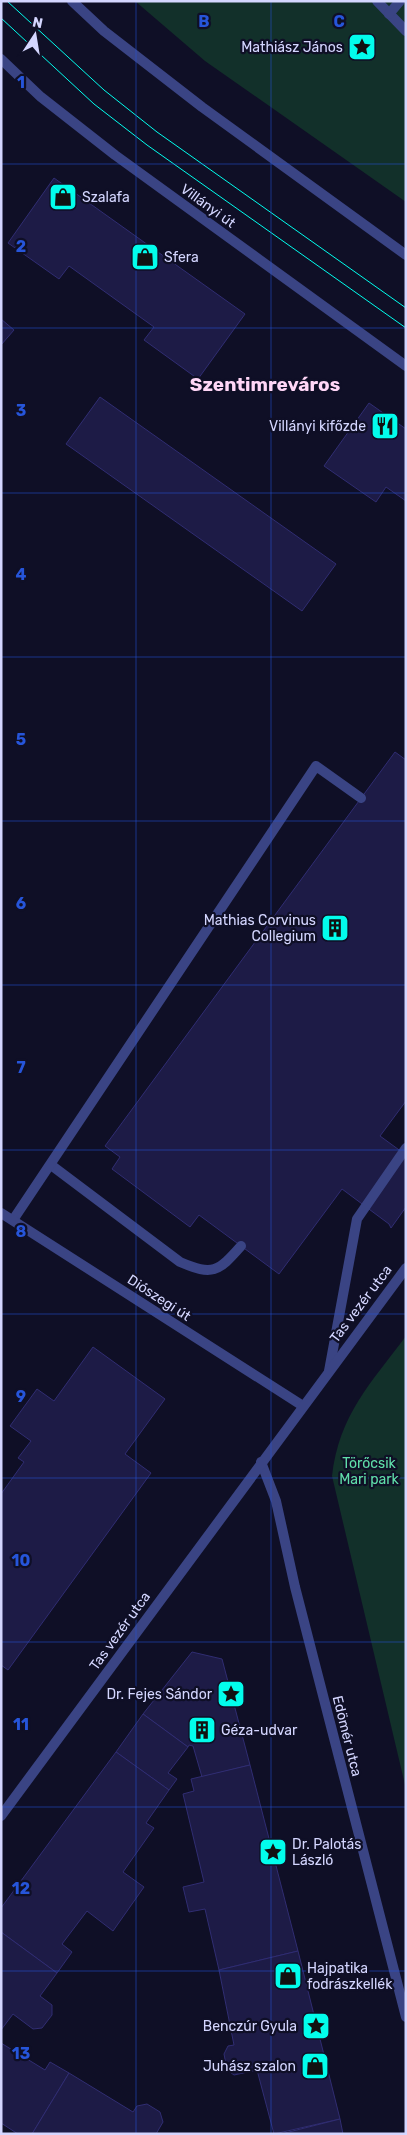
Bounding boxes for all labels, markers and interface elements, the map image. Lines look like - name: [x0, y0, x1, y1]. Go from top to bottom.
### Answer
- north arrow: [10, 10, 60, 60]
- text: B: [198, 12, 210, 31]
- text: C: [333, 12, 345, 31]
- text: N: [31, 13, 44, 32]
- place icon: Mathiász János: [347, 32, 377, 62]
- place label: Mathiász János: [241, 39, 343, 56]
- text: 1: [17, 73, 25, 92]
- street label: Villányi út: [177, 180, 239, 232]
- shop icon: Szalafa: [48, 182, 78, 212]
- place label: Szalafa: [82, 189, 130, 206]
- text: 2: [16, 237, 26, 256]
- shop icon: Sfera: [130, 242, 160, 272]
- place label: Sfera: [164, 249, 199, 266]
- district label: Szentimreváros: [190, 373, 340, 396]
- text: 3: [16, 401, 26, 420]
- restaurant icon: Villányi kifőzde: [370, 411, 400, 441]
- place label: Villányi kifőzde: [269, 418, 366, 435]
- text: 4: [16, 565, 27, 584]
- text: 5: [16, 730, 26, 749]
- text: 6: [16, 894, 26, 913]
- place label: Mathias Corvinus Collegium: [204, 912, 316, 945]
- building icon: Mathias Corvinus Collegium: [320, 913, 350, 943]
- text: 7: [16, 1058, 26, 1077]
- text: 8: [16, 1222, 27, 1241]
- street label: Tas vezér utca: [326, 1262, 396, 1346]
- street label: Diószegi út: [124, 1271, 194, 1325]
- text: 9: [16, 1387, 26, 1406]
- park label: Törőcsik Mari park: [339, 1455, 400, 1488]
- text: 10: [12, 1551, 31, 1570]
- street label: Tas vezér utca: [86, 1588, 154, 1674]
- place icon: Dr. Fejes Sándor: [216, 1679, 246, 1709]
- place label: Dr. Fejes Sándor: [106, 1686, 213, 1703]
- street label: Edömér utca: [329, 1694, 365, 1778]
- text: 11: [13, 1715, 29, 1734]
- building icon: Géza-udvar: [187, 1715, 217, 1745]
- place label: Géza-udvar: [221, 1722, 298, 1739]
- place label: Dr. Palotás László: [292, 1836, 361, 1869]
- place icon: Dr. Palotás László: [258, 1837, 288, 1867]
- text: 12: [12, 1879, 30, 1898]
- place label: Hajpatika fodrászkellék: [307, 1960, 393, 1993]
- shop icon: Hajpatika fodrászkellék: [273, 1961, 303, 1991]
- place icon: Benczúr Gyula: [301, 2011, 331, 2041]
- place label: Benczúr Gyula: [203, 2018, 297, 2035]
- text: 13: [12, 2044, 30, 2063]
- shop icon: Juhász szalon: [300, 2051, 330, 2081]
- place label: Juhász szalon: [203, 2058, 296, 2075]

